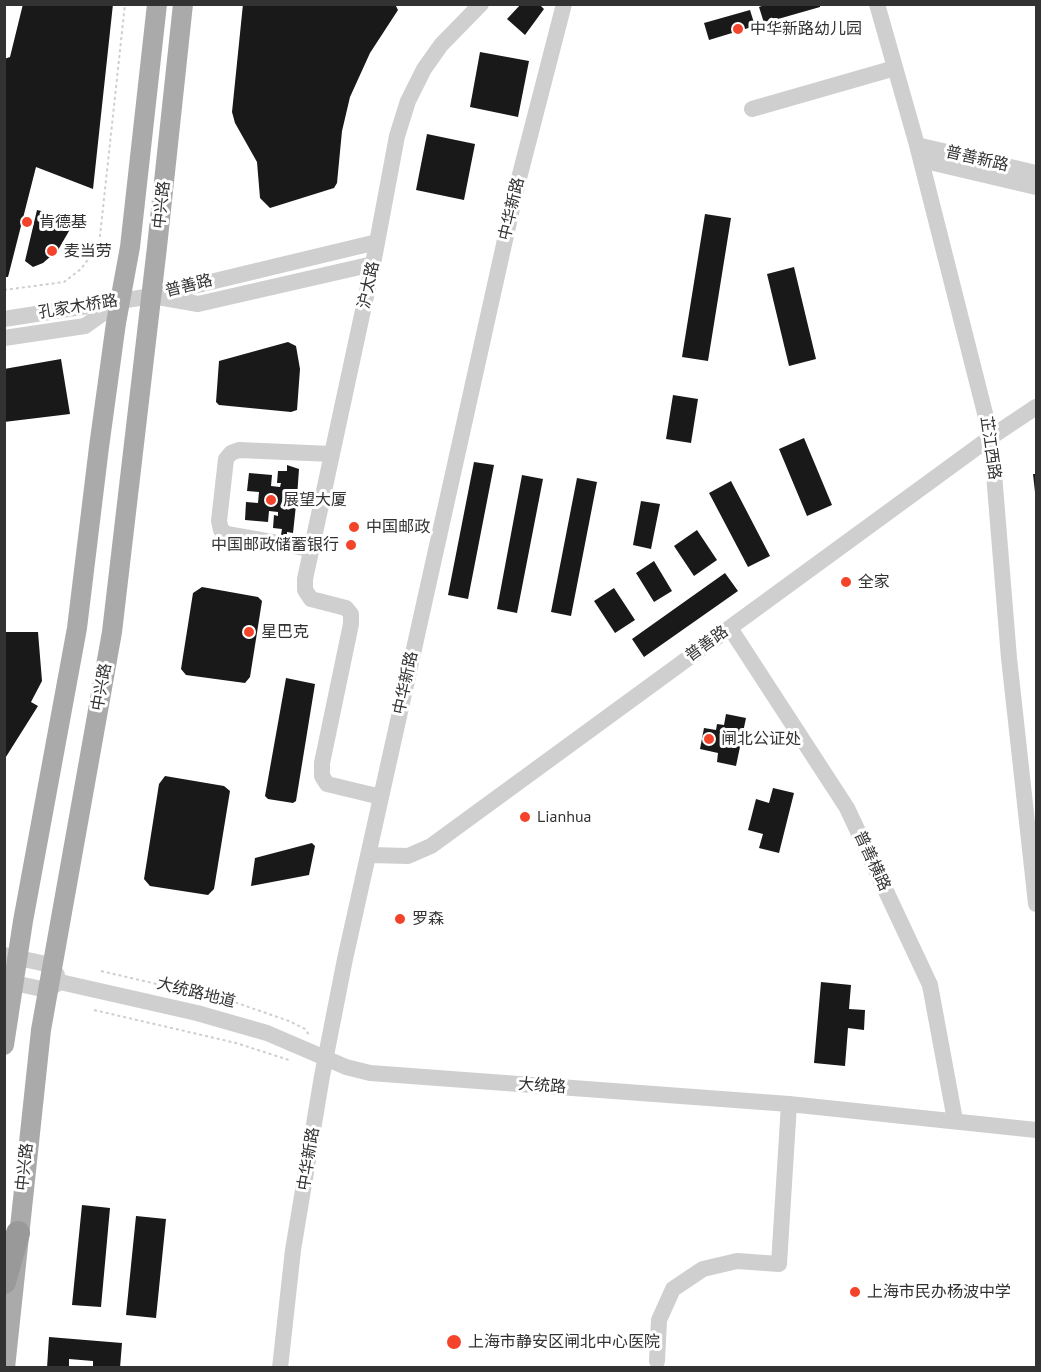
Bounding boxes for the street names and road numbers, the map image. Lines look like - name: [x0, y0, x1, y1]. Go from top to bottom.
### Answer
- street label: 普善新路: [944, 142, 1010, 176]
- street label: 中华新路: [495, 176, 529, 242]
- street label: 中兴路: [150, 180, 174, 230]
- street label: 沪太路: [355, 260, 383, 310]
- street label: 普善路: [163, 271, 215, 301]
- street label: 孔家木桥路: [37, 291, 119, 323]
- street label: 芷江西路: [976, 415, 1004, 481]
- street label: 普善路: [682, 622, 732, 666]
- street label: 中华新路: [390, 650, 422, 716]
- street label: 中兴路: [88, 662, 116, 712]
- street label: 普善横路: [850, 828, 894, 894]
- street label: 大统路地道: [155, 974, 237, 1012]
- street label: 大统路: [517, 1075, 567, 1097]
- street label: 中华新路: [295, 1126, 323, 1192]
- street label: 中兴路: [13, 1142, 37, 1192]

